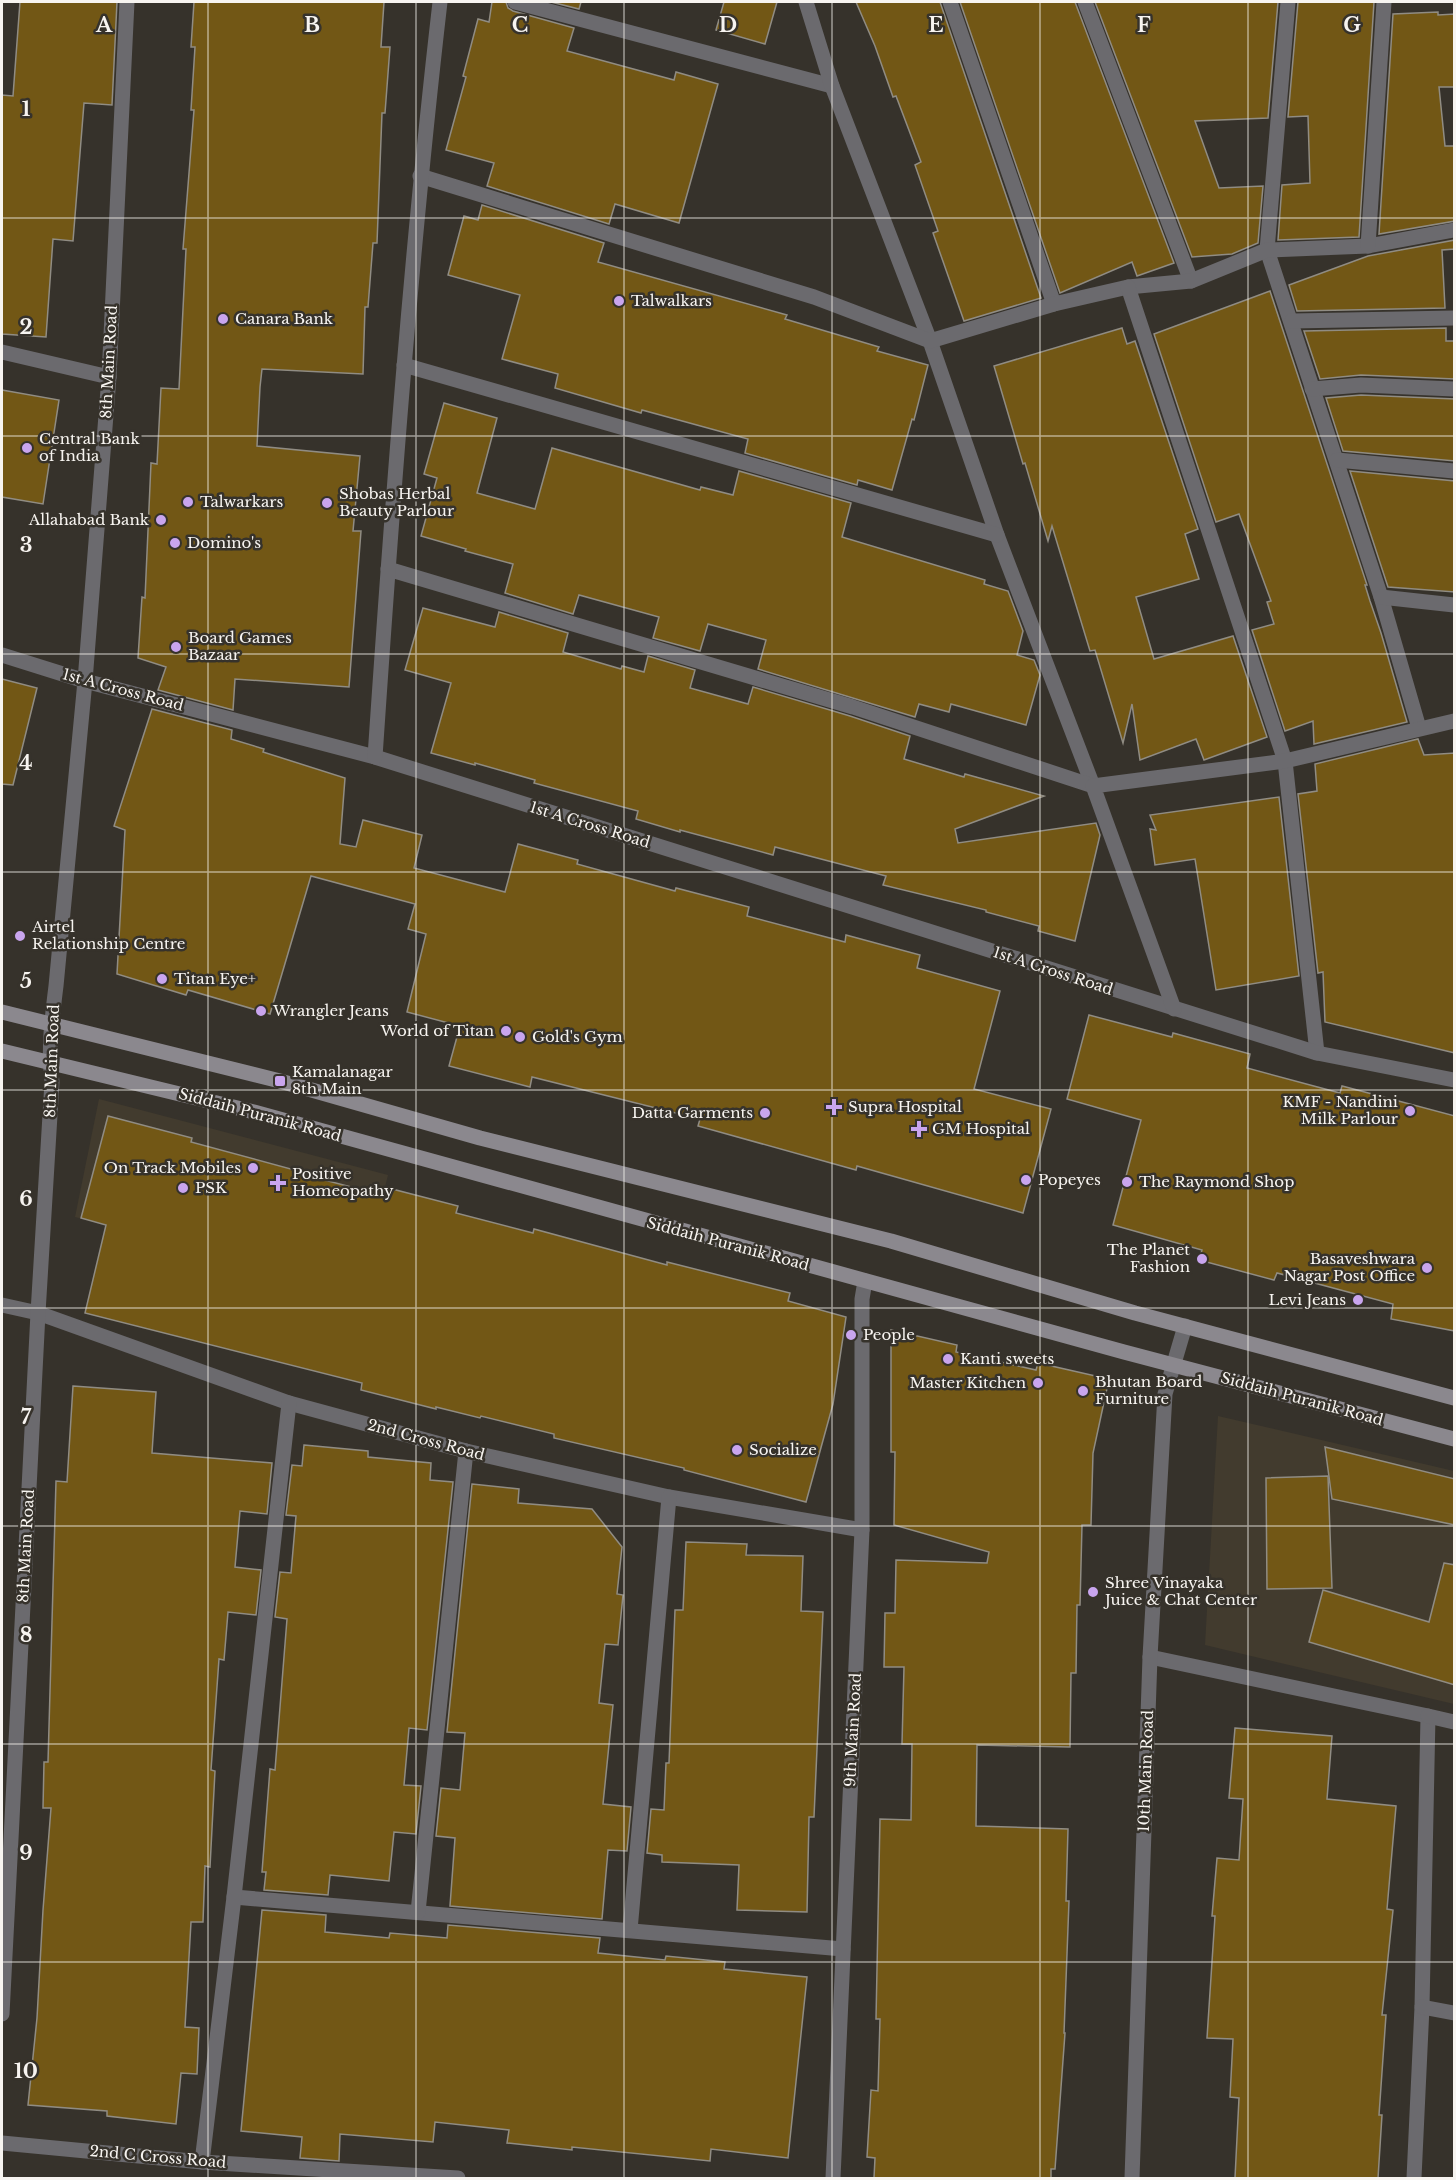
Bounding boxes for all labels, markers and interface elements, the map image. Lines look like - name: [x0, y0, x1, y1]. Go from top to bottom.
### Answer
- text: A: [95, 13, 113, 37]
- text: B: [304, 13, 320, 37]
- text: C: [512, 13, 528, 37]
- text: D: [719, 13, 737, 37]
- text: E: [928, 13, 944, 37]
- text: F: [1137, 13, 1151, 37]
- text: G: [1343, 13, 1361, 37]
- text: 1: [22, 97, 31, 121]
- place label: Talwalkars: [631, 291, 712, 310]
- marker: Talwalkars: [612, 294, 626, 308]
- street label: 8th Main Road: [96, 305, 121, 419]
- place label: Canara Bank: [235, 309, 334, 328]
- marker: Canara Bank: [216, 312, 230, 326]
- text: 2: [19, 315, 33, 339]
- place label: Central Bank of India: [39, 429, 140, 465]
- marker: Central Bank of India: [20, 441, 34, 455]
- place label: Shobas Herbal Beauty Parlour: [339, 484, 455, 520]
- place label: Talwarkars: [200, 492, 283, 511]
- marker: Talwarkars: [181, 495, 195, 509]
- marker: Shobas Herbal Beauty Parlour: [320, 496, 334, 510]
- place label: Allahabad Bank: [28, 510, 150, 529]
- marker: Allahabad Bank: [154, 513, 168, 527]
- text: 3: [20, 533, 32, 557]
- place label: Domino's: [187, 533, 261, 552]
- marker: Domino's: [168, 536, 182, 550]
- place label: Board Games Bazaar: [188, 628, 292, 664]
- marker: Board Games Bazaar: [169, 640, 183, 654]
- street label: 1st A Cross Road: [60, 664, 186, 715]
- text: 4: [19, 751, 33, 775]
- street label: 1st A Cross Road: [528, 797, 653, 852]
- place label: Airtel Relationship Centre: [31, 917, 185, 953]
- marker: Airtel Relationship Centre: [13, 929, 27, 943]
- street label: 1st A Cross Road: [991, 942, 1115, 999]
- text: 5: [20, 969, 32, 993]
- place label: Titan Eye+: [174, 969, 256, 988]
- marker: Titan Eye+: [155, 972, 169, 986]
- place label: Wrangler Jeans: [272, 1001, 389, 1020]
- street label: 8th Main Road: [40, 1004, 63, 1118]
- marker: Wrangler Jeans: [254, 1004, 268, 1018]
- place label: World of Titan: [379, 1021, 494, 1040]
- marker: World of Titan: [499, 1024, 513, 1038]
- place label: Gold's Gym: [532, 1027, 623, 1046]
- marker: Gold's Gym: [513, 1030, 527, 1044]
- place label: Kamalanagar 8th Main: [292, 1062, 394, 1098]
- marker: Kamalanagar 8th Main: [273, 1074, 287, 1088]
- street label: Siddaih Puranik Road: [177, 1084, 344, 1145]
- place label: KMF - Nandini Milk Parlour: [1282, 1092, 1399, 1128]
- place label: Supra Hospital: [848, 1097, 962, 1116]
- marker: Supra Hospital: [825, 1098, 843, 1116]
- place label: Datta Garments: [632, 1103, 753, 1122]
- marker: KMF - Nandini Milk Parlour: [1403, 1104, 1417, 1118]
- marker: Datta Garments: [758, 1106, 772, 1120]
- place label: GM Hospital: [932, 1119, 1030, 1138]
- marker: GM Hospital: [910, 1120, 928, 1138]
- place label: On Track Mobiles: [104, 1158, 241, 1177]
- marker: On Track Mobiles: [246, 1161, 260, 1175]
- place label: Positive Homeopathy: [292, 1164, 394, 1200]
- place label: Popeyes: [1038, 1170, 1101, 1189]
- place label: The Raymond Shop: [1139, 1172, 1294, 1191]
- marker: Popeyes: [1019, 1173, 1033, 1187]
- marker: Positive Homeopathy: [269, 1174, 287, 1192]
- marker: The Raymond Shop: [1120, 1175, 1134, 1189]
- place label: PSK: [195, 1178, 227, 1197]
- marker: PSK: [176, 1181, 190, 1195]
- text: 6: [19, 1187, 33, 1211]
- street label: Siddaih Puranik Road: [645, 1213, 812, 1274]
- place label: The Planet Fashion: [1107, 1240, 1190, 1276]
- place label: Basaveshwara Nagar Post Office: [1283, 1249, 1416, 1285]
- marker: The Planet Fashion: [1195, 1252, 1209, 1266]
- marker: Basaveshwara Nagar Post Office: [1420, 1261, 1434, 1275]
- place label: Levi Jeans: [1269, 1290, 1346, 1309]
- marker: Levi Jeans: [1351, 1293, 1365, 1307]
- place label: People: [863, 1325, 915, 1344]
- marker: People: [844, 1328, 858, 1342]
- place label: Kanti sweets: [960, 1349, 1055, 1368]
- marker: Kanti sweets: [941, 1352, 955, 1366]
- street label: Siddaih Puranik Road: [1219, 1368, 1386, 1429]
- place label: Bhutan Board Furniture: [1095, 1372, 1202, 1408]
- place label: Master Kitchen: [909, 1373, 1026, 1392]
- marker: Master Kitchen: [1031, 1376, 1045, 1390]
- marker: Bhutan Board Furniture: [1076, 1384, 1090, 1398]
- text: 7: [21, 1405, 32, 1429]
- street label: 2nd Cross Road: [365, 1415, 487, 1464]
- place label: Socialize: [749, 1440, 817, 1459]
- marker: Socialize: [730, 1443, 744, 1457]
- street label: 8th Main Road: [13, 1489, 38, 1603]
- place label: Shree Vinayaka Juice & Chat Center: [1103, 1573, 1258, 1609]
- marker: Shree Vinayaka Juice & Chat Center: [1086, 1585, 1100, 1599]
- text: 8: [20, 1623, 32, 1647]
- street label: 9th Main Road: [840, 1672, 865, 1788]
- street label: 10th Main Road: [1134, 1710, 1157, 1832]
- text: 9: [19, 1841, 33, 1865]
- text: 10: [14, 2059, 38, 2083]
- street label: 2nd C Cross Road: [89, 2141, 227, 2172]

